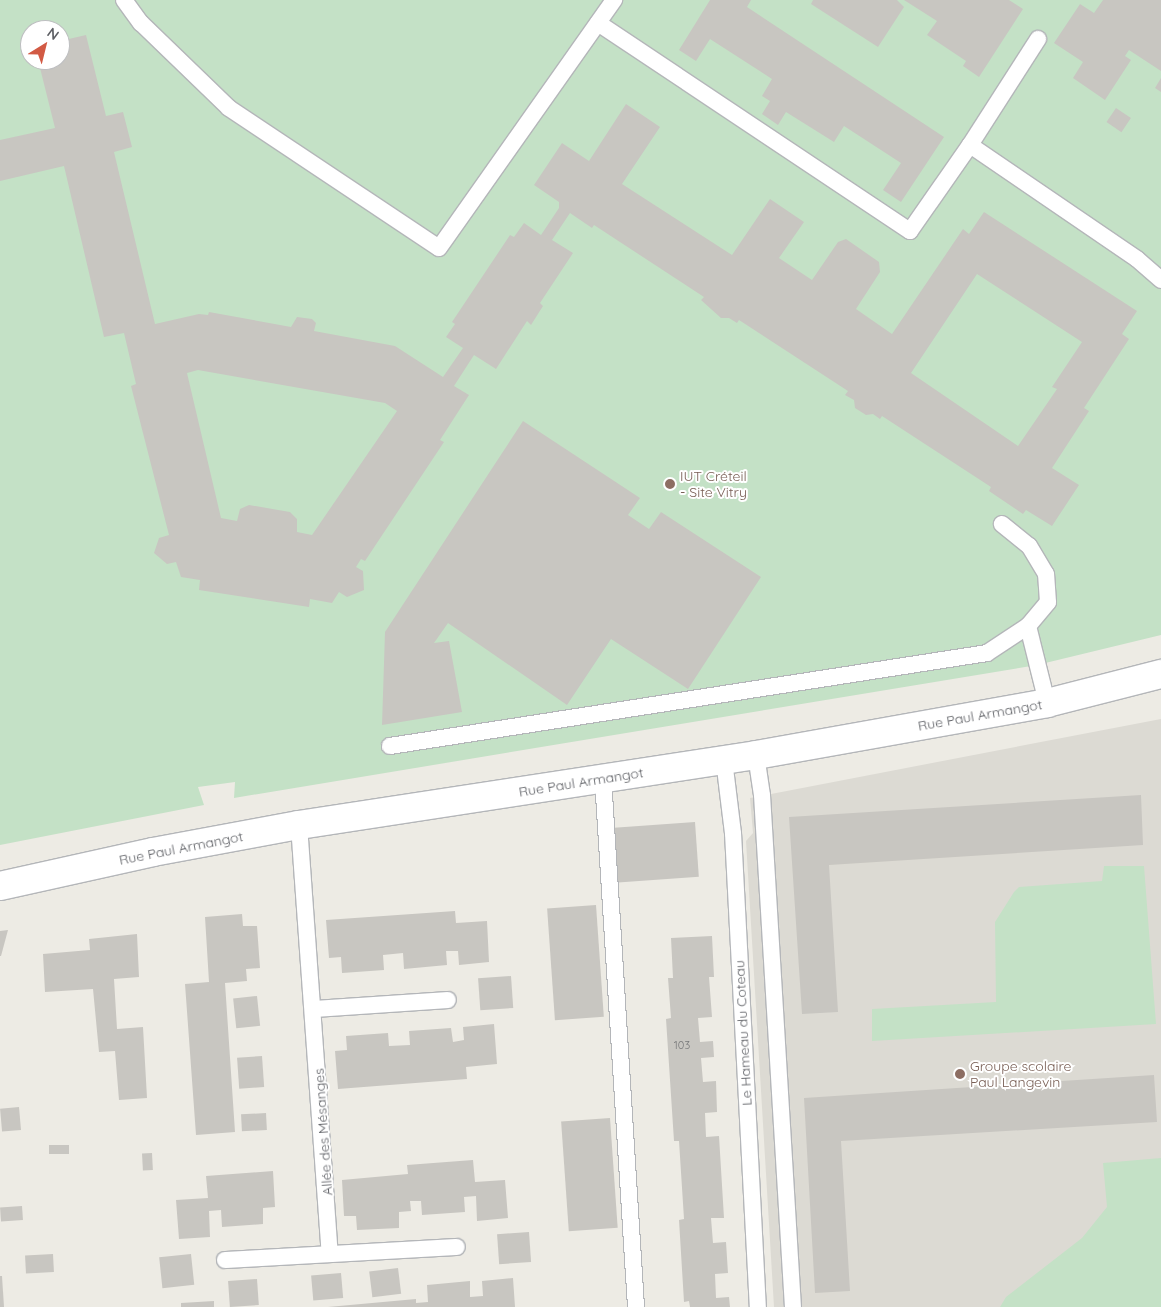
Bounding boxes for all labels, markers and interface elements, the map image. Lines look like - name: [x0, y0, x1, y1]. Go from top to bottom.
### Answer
- north arrow: [20, 20, 70, 70]
- text: N: [44, 23, 63, 44]
- place label: IUT Créteil - Site Vitry: [680, 468, 747, 501]
- marker: IUT Créteil - Site Vitry: [664, 478, 676, 490]
- street label: Rue Paul Armangot: [916, 696, 1044, 734]
- street label: Rue Paul Armangot: [517, 764, 645, 800]
- street label: Rue Paul Armangot: [118, 828, 244, 868]
- street label: Le Hameau du Coteau: [731, 960, 755, 1106]
- house number: 103: [674, 1038, 690, 1052]
- place label: Groupe scolaire Paul Langevin: [970, 1058, 1071, 1090]
- street label: Allée des Mésanges: [310, 1068, 336, 1196]
- marker: Groupe scolaire Paul Langevin: [954, 1068, 966, 1080]

